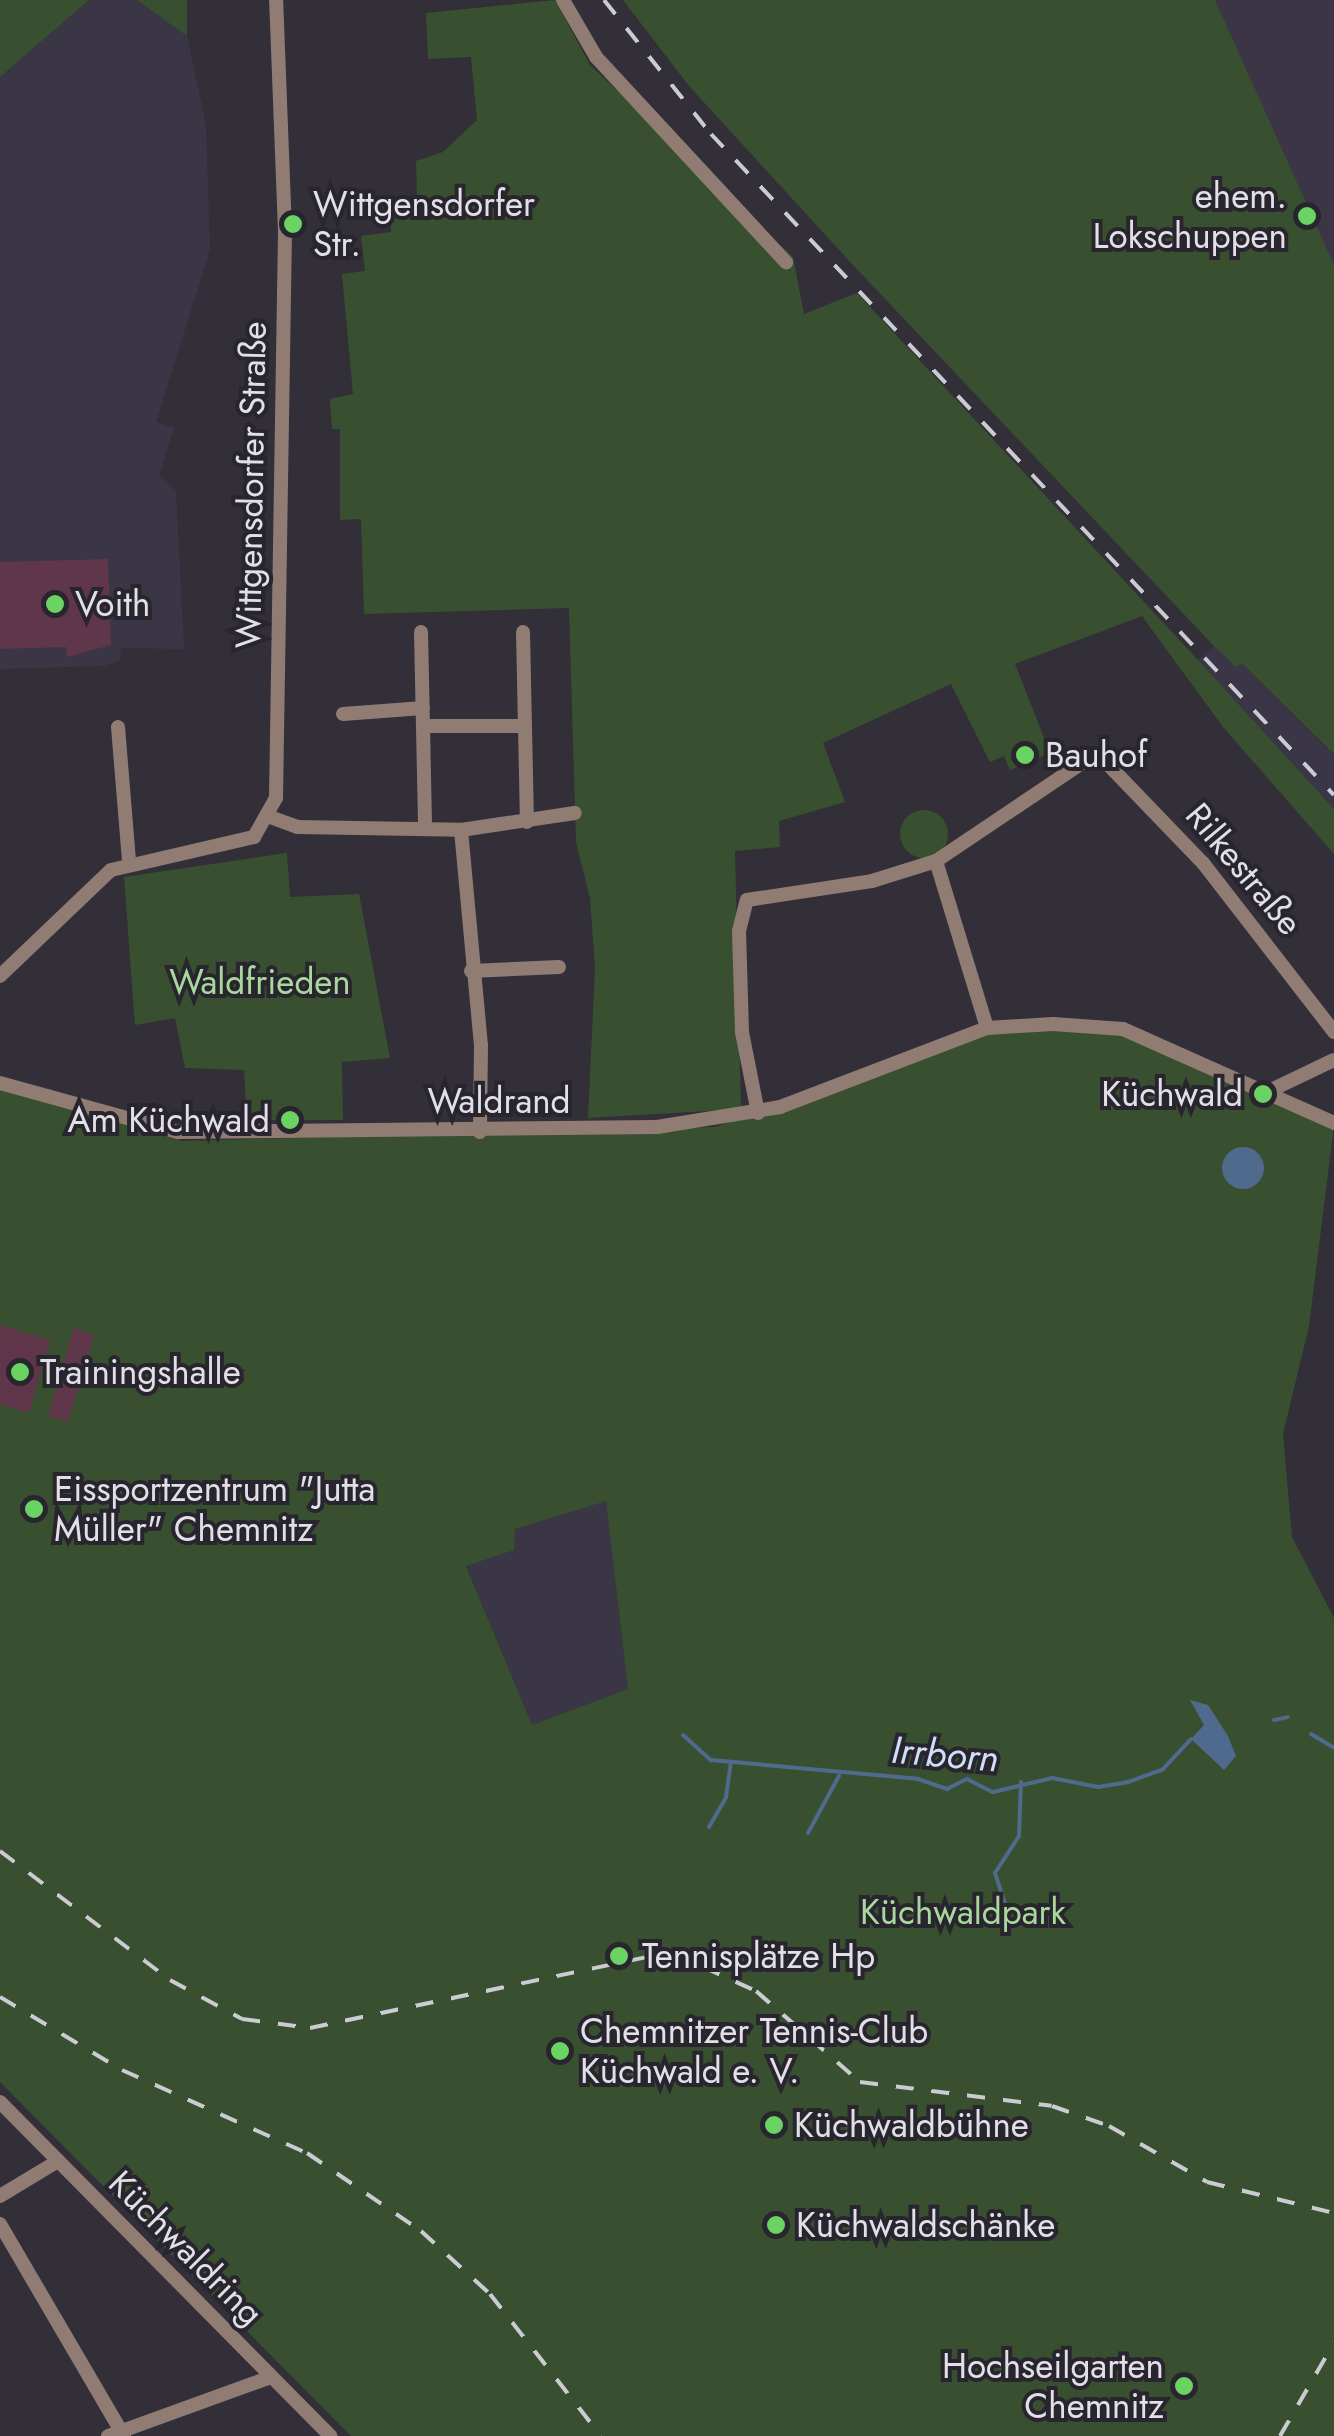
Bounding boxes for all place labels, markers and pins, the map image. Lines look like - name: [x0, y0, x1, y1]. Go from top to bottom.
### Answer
- place label: ehem. Lokschuppen: [1093, 175, 1287, 257]
- place label: Wittgensdorfer Str.: [313, 183, 535, 265]
- marker: ehem. Lokschuppen: [1296, 205, 1318, 227]
- marker: Wittgensdorfer Str.: [282, 213, 304, 235]
- place label: Voith: [75, 583, 150, 625]
- marker: Voith: [44, 593, 66, 615]
- place label: Bauhof: [1045, 734, 1147, 776]
- marker: Bauhof: [1014, 744, 1036, 766]
- place label: Küchwald: [1101, 1073, 1243, 1115]
- marker: Küchwald: [1252, 1083, 1274, 1105]
- place label: Am Küchwald: [67, 1099, 270, 1141]
- marker: Am Küchwald: [279, 1109, 301, 1131]
- place label: Trainingshalle: [40, 1351, 241, 1393]
- marker: Trainingshalle: [9, 1361, 31, 1383]
- place label: Eissportzentrum "Jutta Müller" Chemnitz: [54, 1468, 375, 1550]
- marker: Eissportzentrum "Jutta Müller" Chemnitz: [23, 1498, 45, 1520]
- place label: Tennisplätze Hp: [642, 1935, 875, 1977]
- marker: Tennisplätze Hp: [606, 1943, 632, 1969]
- place label: Chemnitzer Tennis-Club Küchwald e. V.: [580, 2010, 928, 2092]
- marker: Chemnitzer Tennis-Club Küchwald e. V.: [549, 2040, 571, 2062]
- place label: Küchwaldbühne: [794, 2104, 1029, 2146]
- marker: Küchwaldbühne: [763, 2114, 785, 2136]
- place label: Küchwaldschänke: [796, 2204, 1055, 2246]
- marker: Küchwaldschänke: [765, 2214, 787, 2236]
- place label: Hochseilgarten Chemnitz: [942, 2345, 1164, 2427]
- marker: Hochseilgarten Chemnitz: [1173, 2375, 1195, 2397]

